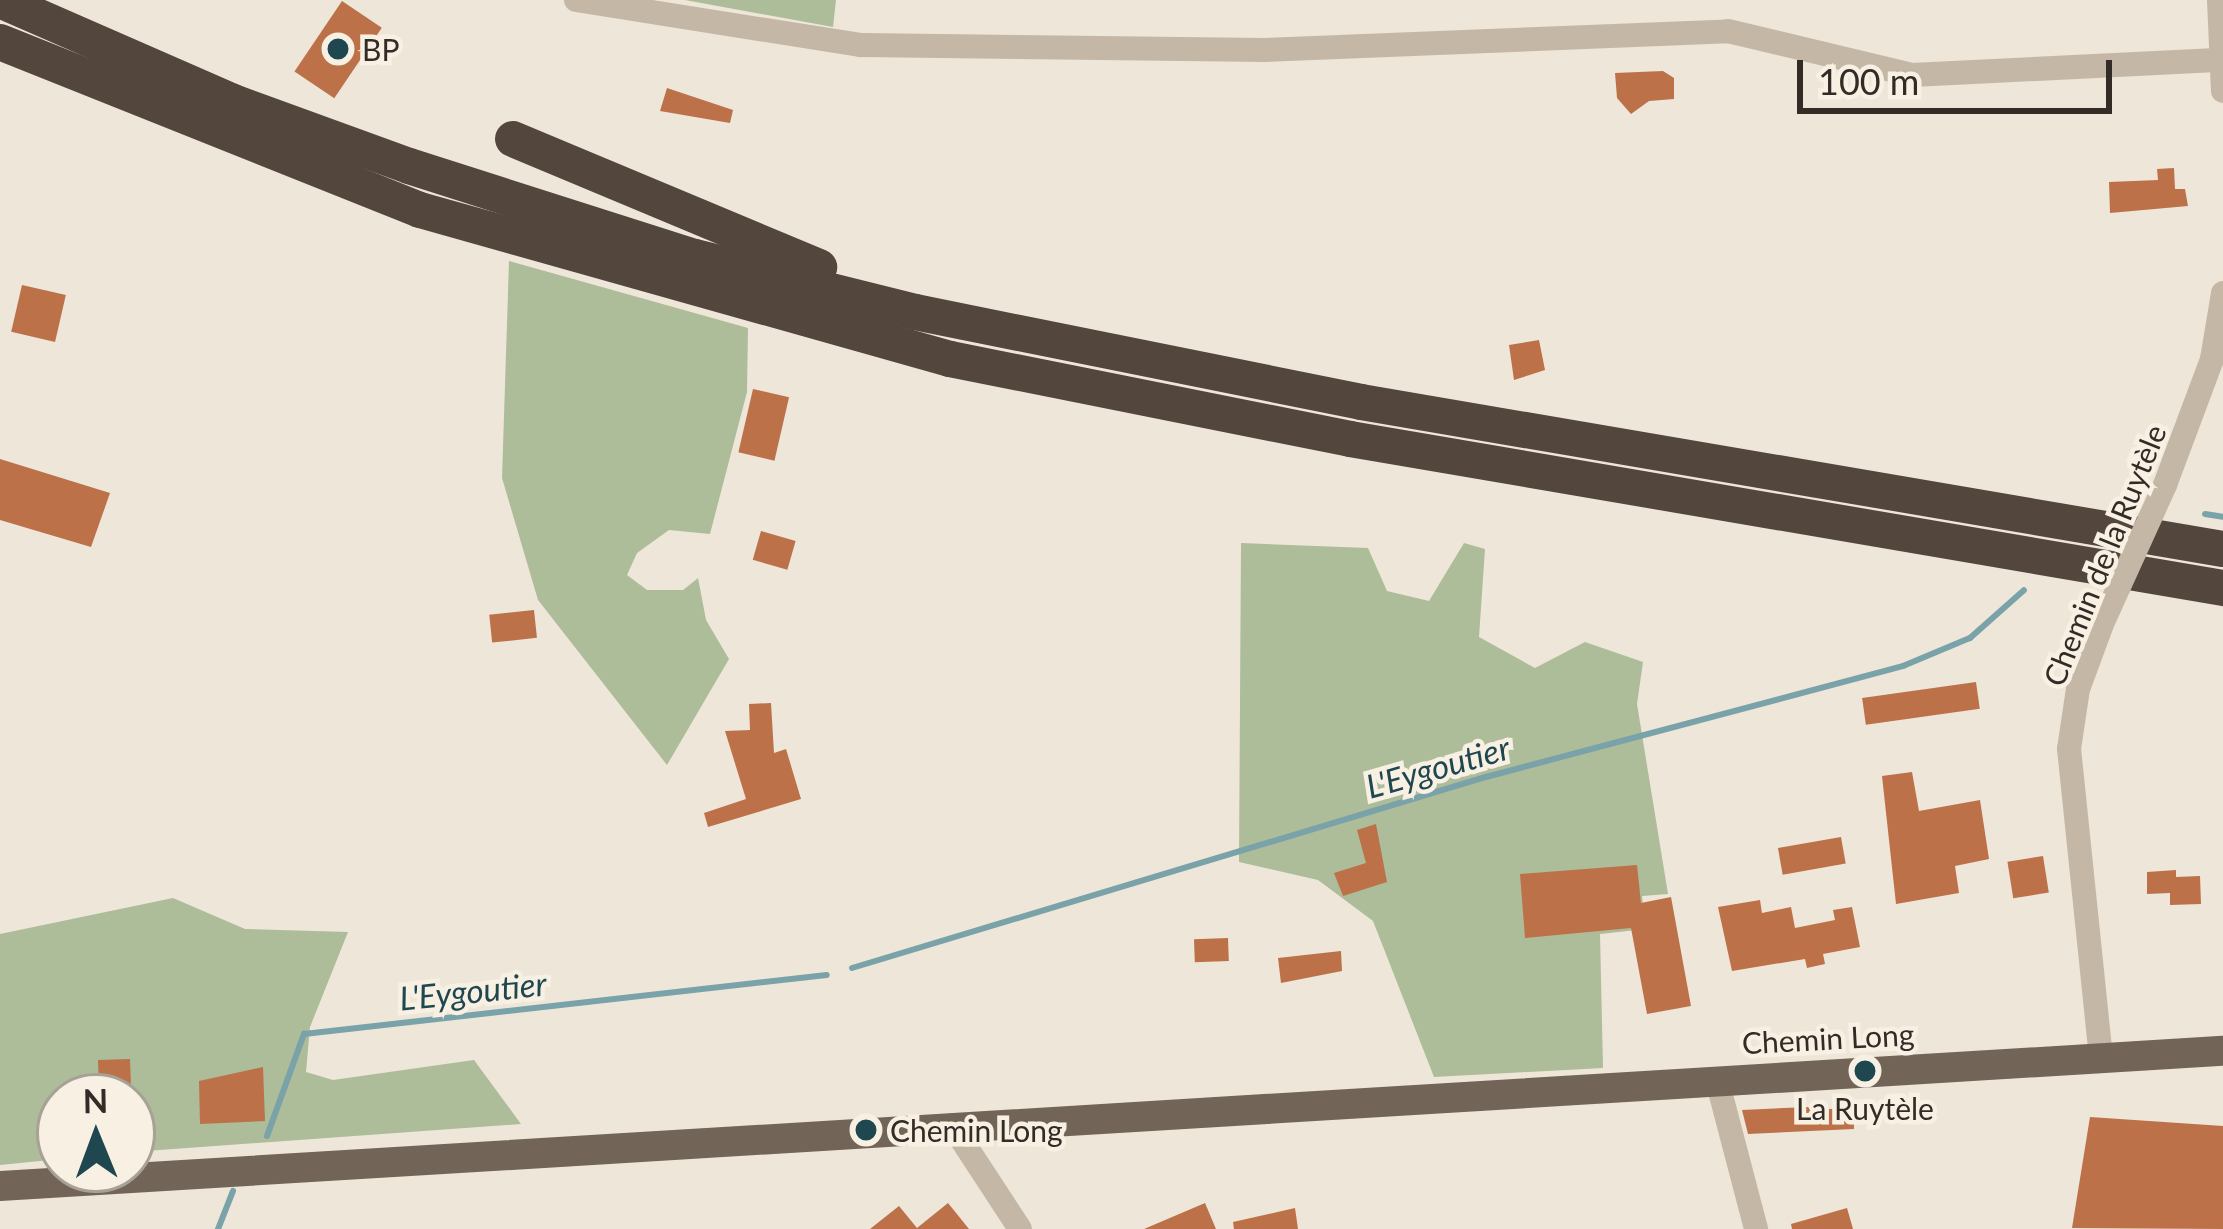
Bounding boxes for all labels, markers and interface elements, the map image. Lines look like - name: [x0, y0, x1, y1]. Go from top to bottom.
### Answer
- place label: BP: [362, 31, 399, 67]
- marker: BP: [325, 36, 351, 62]
- scale bar: [1803, 36, 2118, 110]
- text: 100 m: [1818, 59, 1919, 103]
- street label: Chemin de la Ruytèle: [2035, 419, 2173, 691]
- water label: L'Eygoutier: [1362, 728, 1514, 806]
- water label: L'Eygoutier: [398, 964, 548, 1018]
- street label: Chemin Long: [1741, 1016, 1915, 1060]
- marker: La Ruytèle: [1852, 1058, 1878, 1084]
- north arrow: [36, 1073, 156, 1193]
- text: N: [82, 1080, 108, 1120]
- place label: La Ruytèle: [1796, 1090, 1934, 1126]
- place label: Chemin Long: [890, 1112, 1063, 1148]
- marker: Chemin Long: [853, 1117, 879, 1143]

